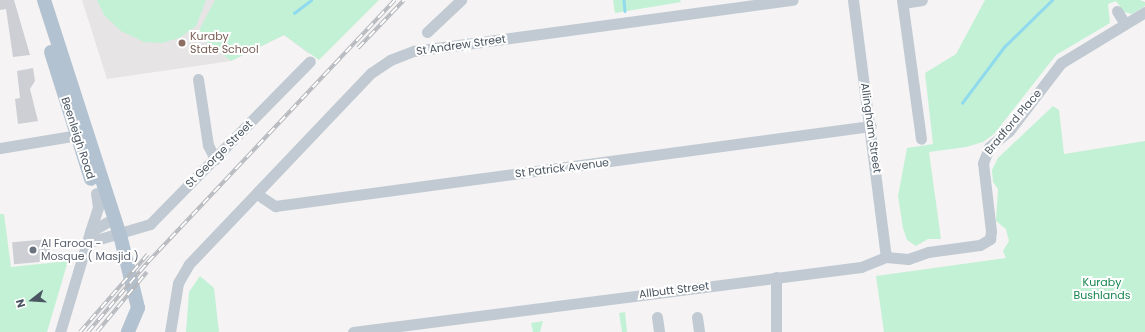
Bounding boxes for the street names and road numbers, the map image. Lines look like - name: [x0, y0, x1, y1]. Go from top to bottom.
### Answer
- street label: St Andrew Street: [415, 32, 507, 58]
- street label: Allingham Street: [858, 82, 884, 174]
- street label: Bradford Place: [982, 87, 1044, 157]
- street label: Beenleigh Road: [58, 95, 98, 181]
- street label: St George Street: [183, 118, 255, 190]
- street label: St Patrick Avenue: [514, 156, 610, 180]
- street label: Allbutt Street: [638, 279, 710, 301]

